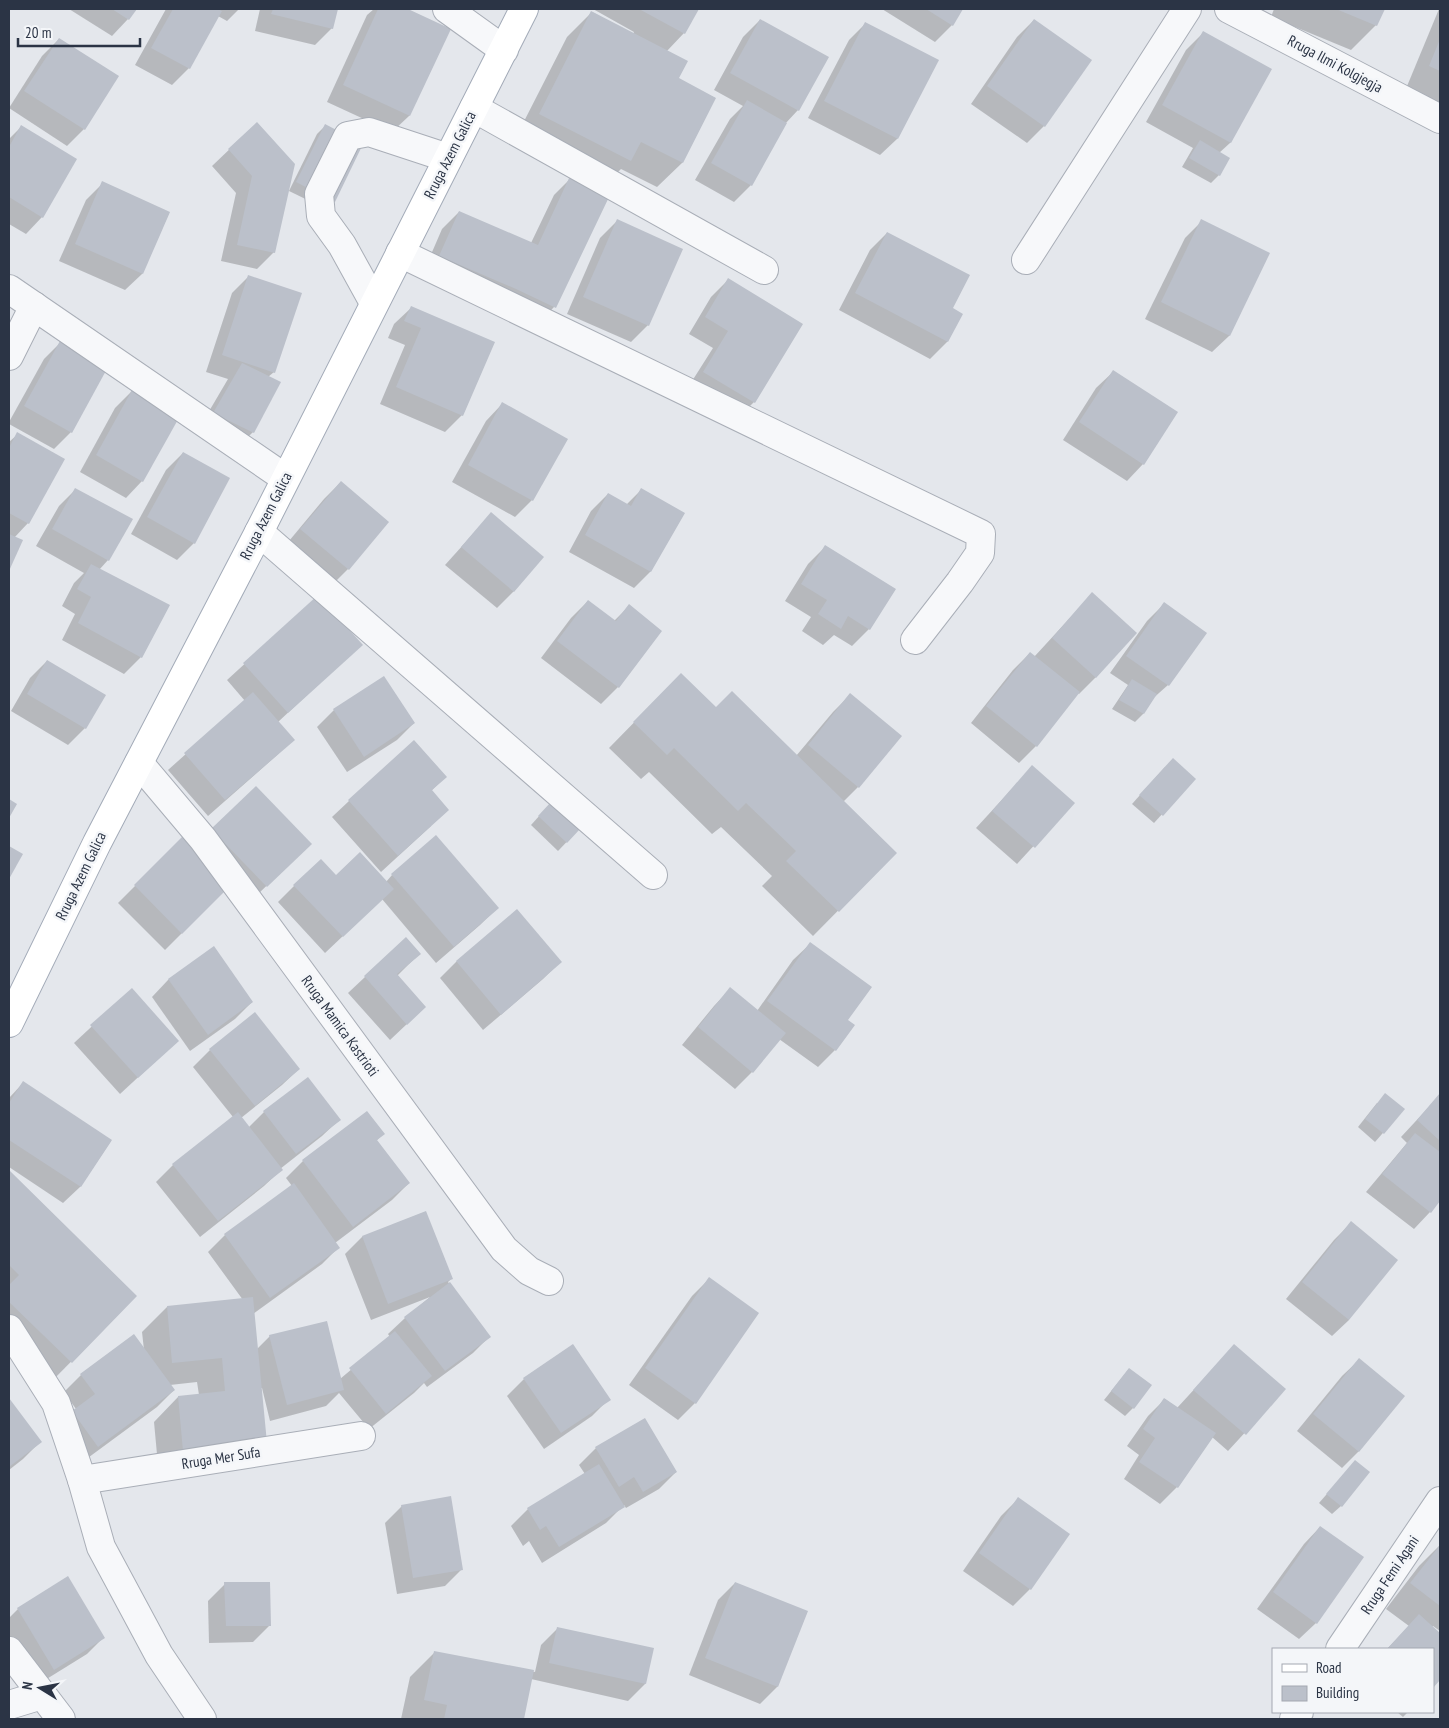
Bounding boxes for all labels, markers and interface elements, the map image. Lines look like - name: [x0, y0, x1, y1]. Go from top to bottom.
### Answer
- scale bar: [18, 15, 140, 47]
- text: 20 m: [25, 23, 51, 42]
- street label: Rruga Ilmi Kolgjegja: [1284, 31, 1386, 97]
- street label: Rruga Azem Galica: [419, 108, 480, 202]
- street label: Rruga Azem Galica: [235, 469, 296, 563]
- street label: Rruga Azem Galica: [51, 829, 110, 923]
- street label: Rruga Mamica Kastrioti: [297, 972, 383, 1080]
- street label: Rruga Mer Sufa: [180, 1442, 262, 1473]
- street label: Rruga Femi Agani: [1356, 1532, 1423, 1618]
- legend: [1272, 1648, 1434, 1713]
- text: Road: [1316, 1658, 1342, 1677]
- north arrow: [15, 1663, 65, 1713]
- text: N: [18, 1680, 37, 1691]
- text: Building: [1316, 1683, 1359, 1702]

